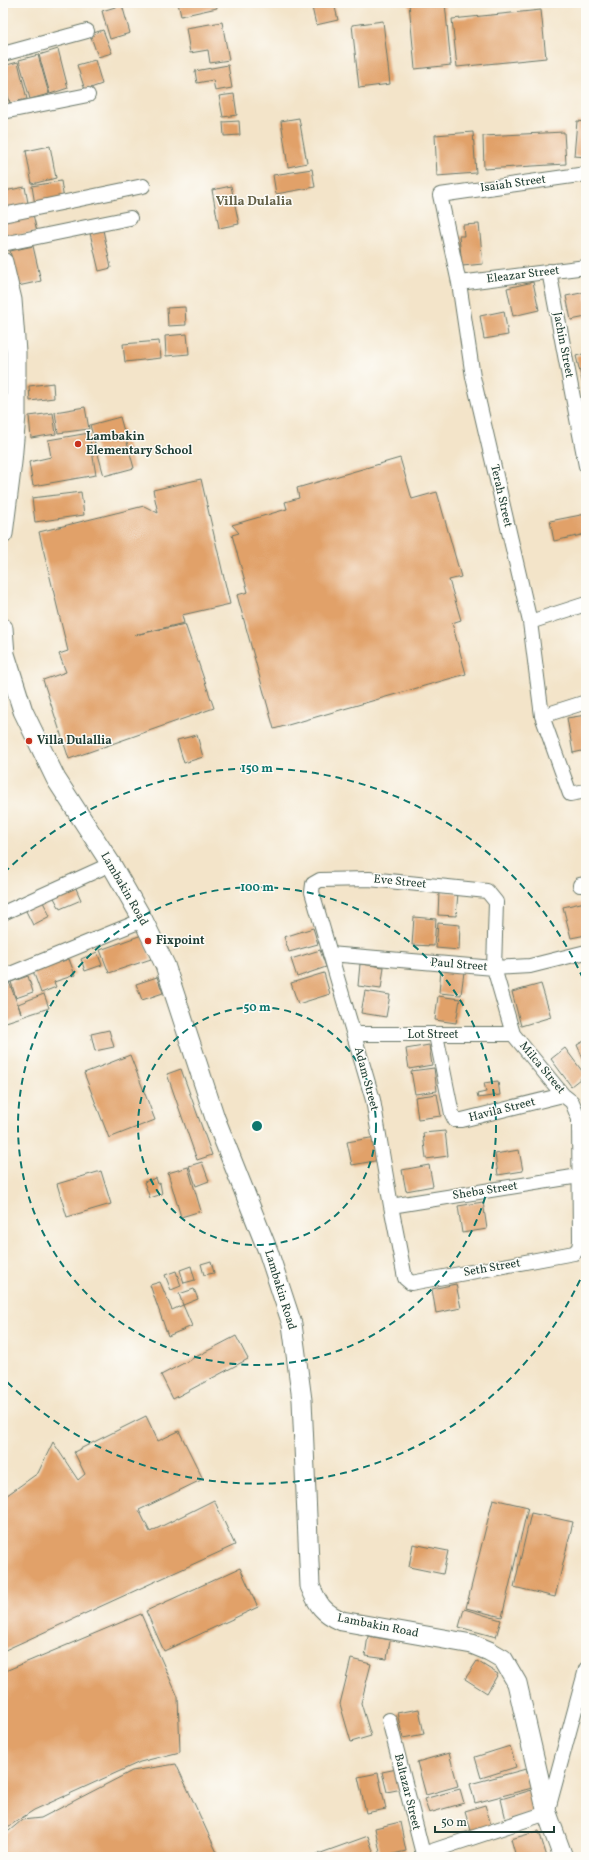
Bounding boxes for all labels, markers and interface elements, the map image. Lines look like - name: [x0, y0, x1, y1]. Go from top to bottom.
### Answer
- street label: Isaiah Street: [479, 171, 547, 197]
- district label: Villa Dulalia: [216, 193, 292, 211]
- street label: Eleazar Street: [486, 263, 560, 287]
- street label: Jachin Street: [549, 311, 577, 379]
- place label: Lambakin Elementary School: [86, 429, 192, 459]
- marker: Lambakin Elementary School: [73, 439, 83, 449]
- street label: Terah Street: [486, 463, 516, 529]
- place label: Villa Dulallia: [37, 733, 112, 749]
- marker: Villa Dulallia: [24, 736, 34, 746]
- text: 150 m: [241, 761, 273, 777]
- street label: Lambakin Road: [96, 849, 152, 929]
- street label: Eve Street: [373, 871, 427, 893]
- text: 100 m: [240, 880, 274, 896]
- place label: Fixpoint: [156, 933, 205, 949]
- marker: Fixpoint: [143, 936, 153, 946]
- street label: Paul Street: [430, 955, 488, 975]
- text: 50 m: [243, 1000, 271, 1016]
- street label: Lot Street: [407, 1027, 459, 1043]
- street label: Milca Street: [515, 1039, 569, 1097]
- street label: Adam Street: [350, 1045, 382, 1113]
- street label: Havila Street: [467, 1094, 537, 1126]
- centre of rings: [250, 1119, 264, 1133]
- street label: Sheba Street: [451, 1178, 519, 1204]
- street label: Lambakin Road: [260, 1248, 300, 1332]
- street label: Seth Street: [462, 1255, 522, 1281]
- street label: Lambakin Road: [336, 1610, 420, 1642]
- street label: Baltazar Street: [390, 1752, 424, 1832]
- scale bar: [435, 1808, 554, 1834]
- text: 50 m: [441, 1815, 467, 1831]

